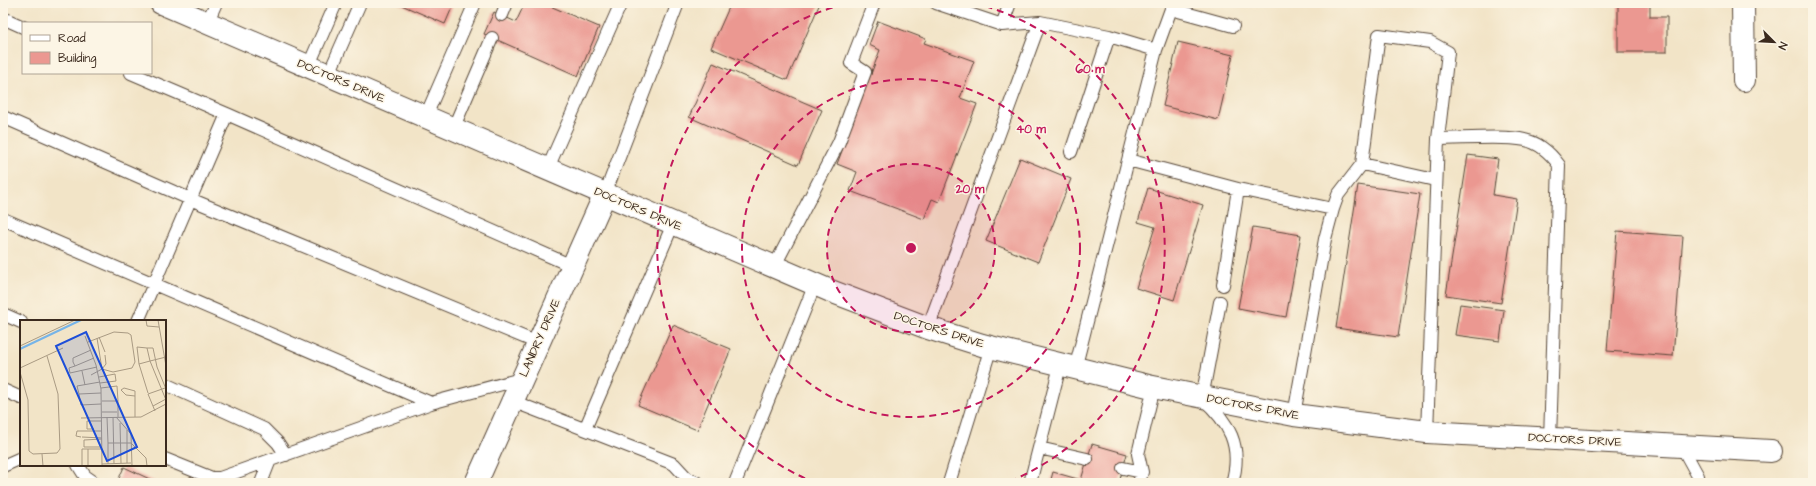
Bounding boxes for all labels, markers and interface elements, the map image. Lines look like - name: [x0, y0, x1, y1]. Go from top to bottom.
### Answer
- legend: [22, 22, 152, 74]
- north arrow: [1754, 22, 1794, 62]
- text: Road: [58, 30, 86, 47]
- text: N: [1774, 40, 1791, 52]
- text: Building: [58, 50, 96, 68]
- street label: DOCTORS DRIVE: [295, 55, 387, 107]
- text: 60 m: [1075, 61, 1105, 78]
- text: 40 m: [1016, 121, 1047, 138]
- text: 20 m: [955, 181, 985, 198]
- street label: DOCTORS DRIVE: [592, 183, 684, 235]
- centre of rings: [904, 241, 918, 255]
- street label: LANDRY DRIVE: [515, 296, 565, 380]
- street label: DOCTORS DRIVE: [892, 307, 986, 353]
- inset map: [20, 320, 166, 466]
- street label: DOCTORS DRIVE: [1205, 390, 1301, 424]
- street label: DOCTORS DRIVE: [1528, 429, 1622, 451]

